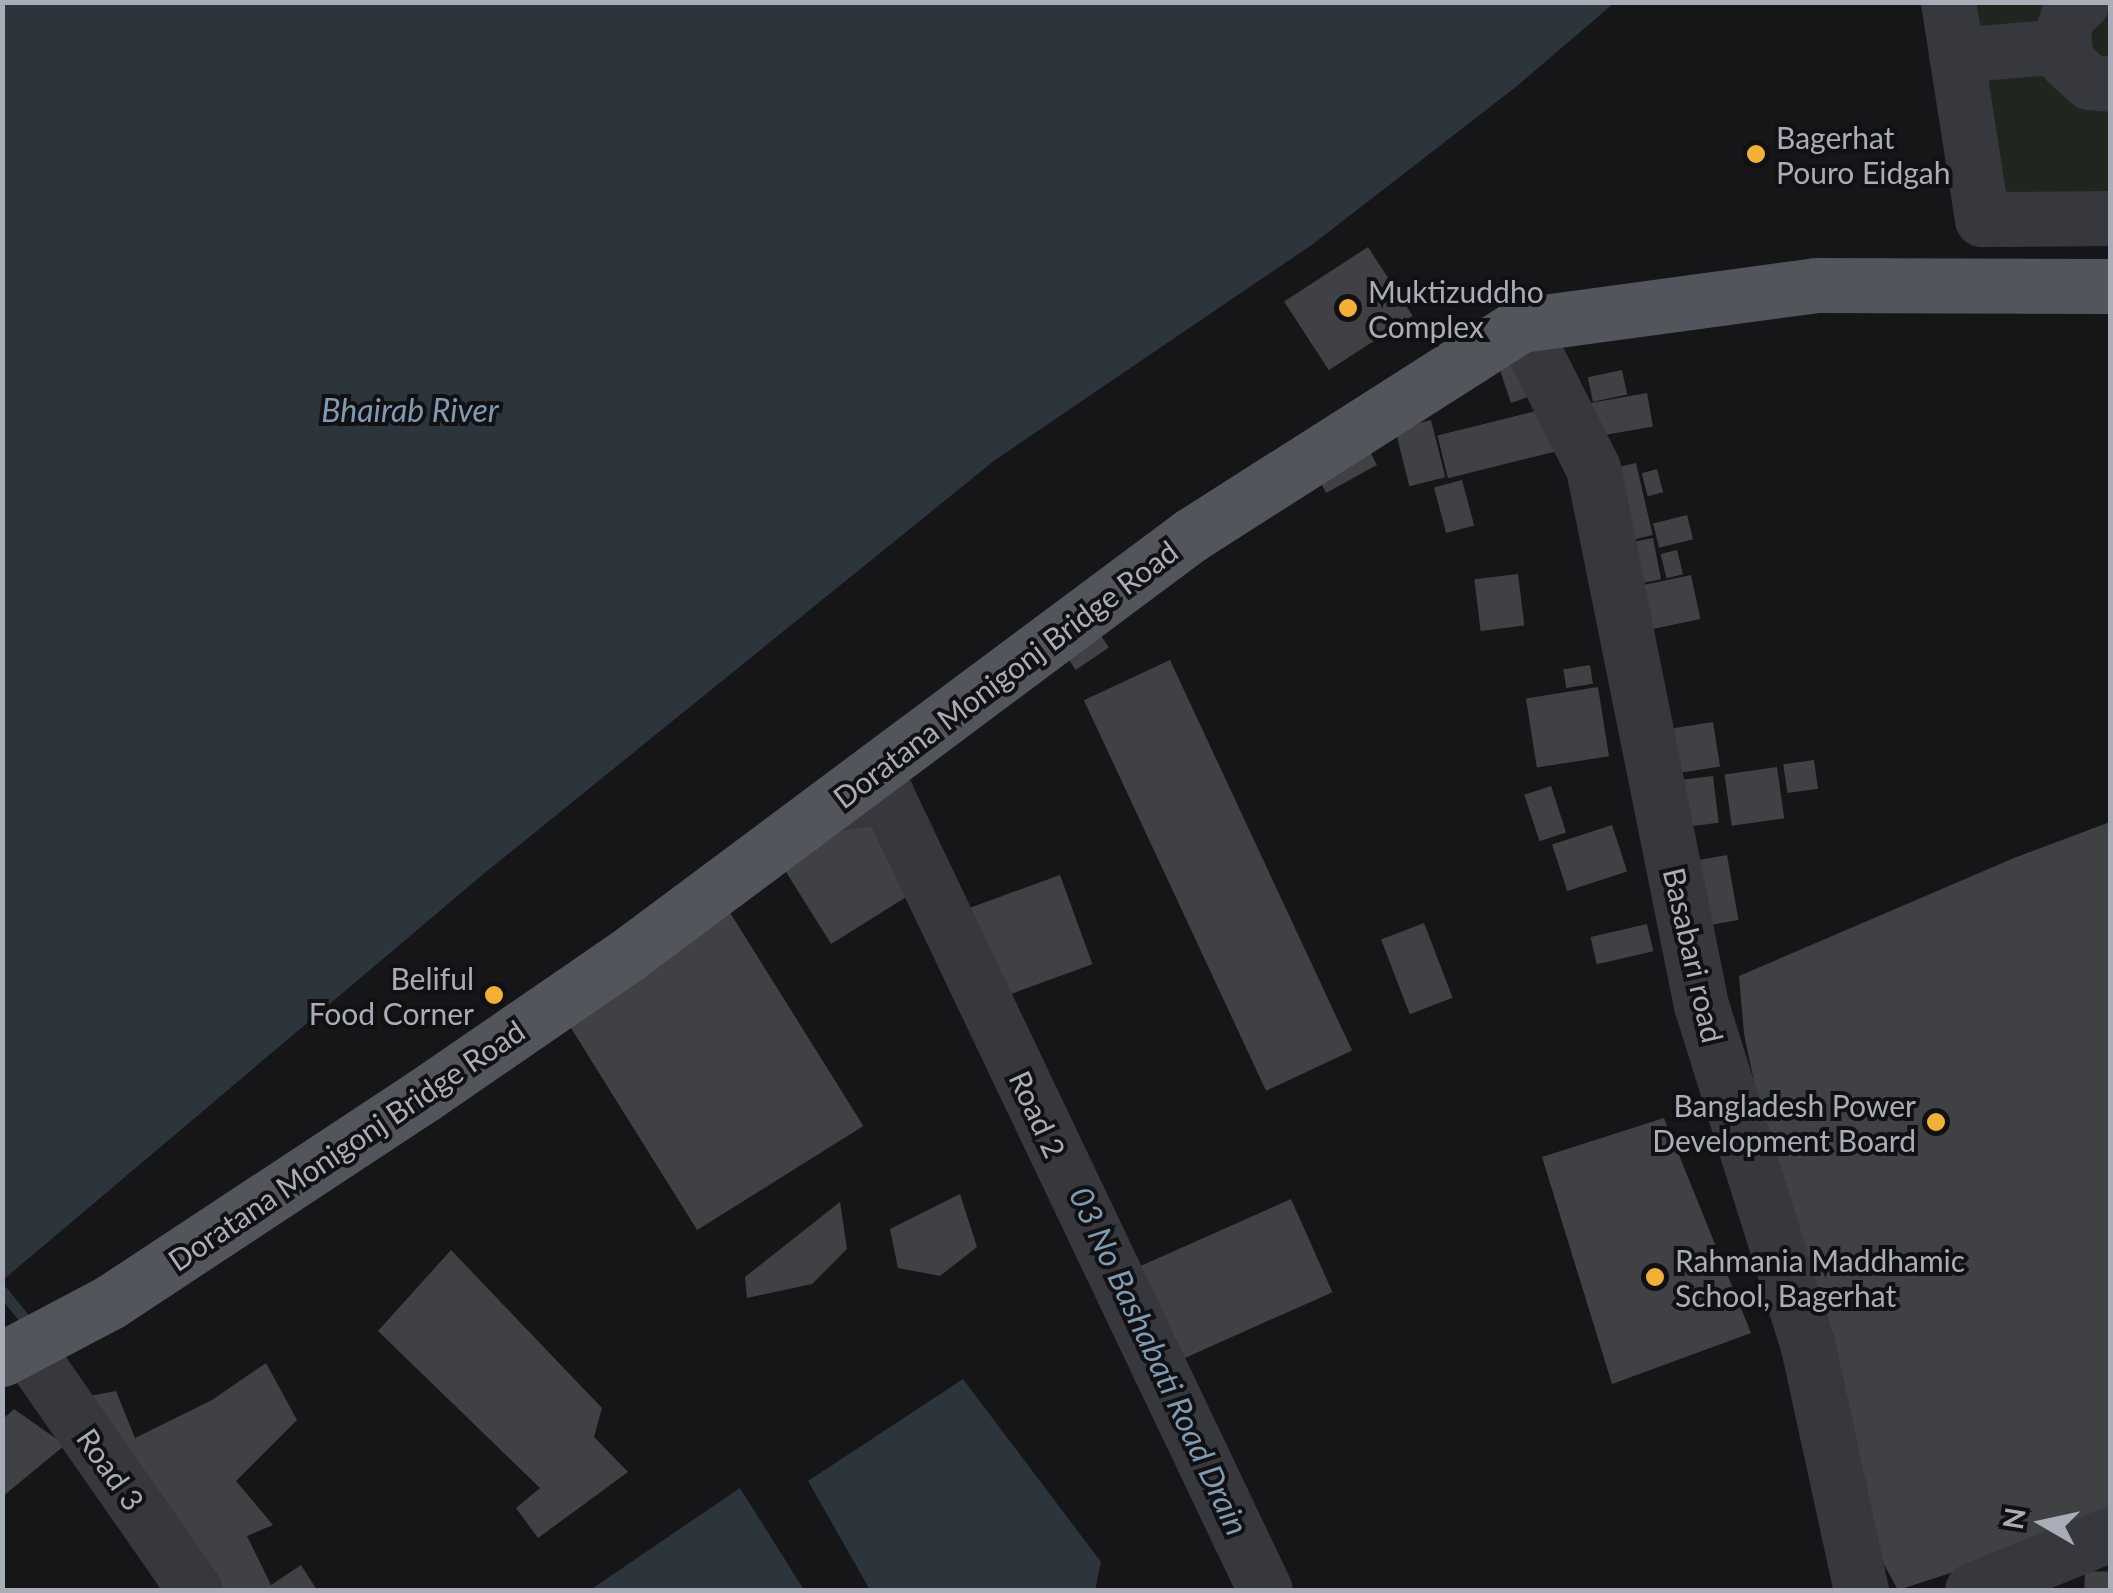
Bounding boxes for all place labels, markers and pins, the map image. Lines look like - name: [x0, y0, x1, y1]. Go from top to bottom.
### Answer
- place label: Bagerhat Pouro Eidgah: [1776, 119, 1950, 190]
- marker: Bagerhat Pouro Eidgah: [1745, 143, 1767, 165]
- place label: Muktizuddho Complex: [1368, 273, 1544, 344]
- marker: Muktizuddho Complex: [1337, 297, 1359, 319]
- place label: Beliful Food Corner: [309, 960, 474, 1030]
- marker: Beliful Food Corner: [483, 984, 505, 1006]
- place label: Bangladesh Power Development Board: [1652, 1087, 1916, 1158]
- marker: Bangladesh Power Development Board: [1925, 1111, 1947, 1133]
- place label: Rahmania Maddhamic School, Bagerhat: [1675, 1242, 1965, 1312]
- marker: Rahmania Maddhamic School, Bagerhat: [1644, 1266, 1666, 1288]

